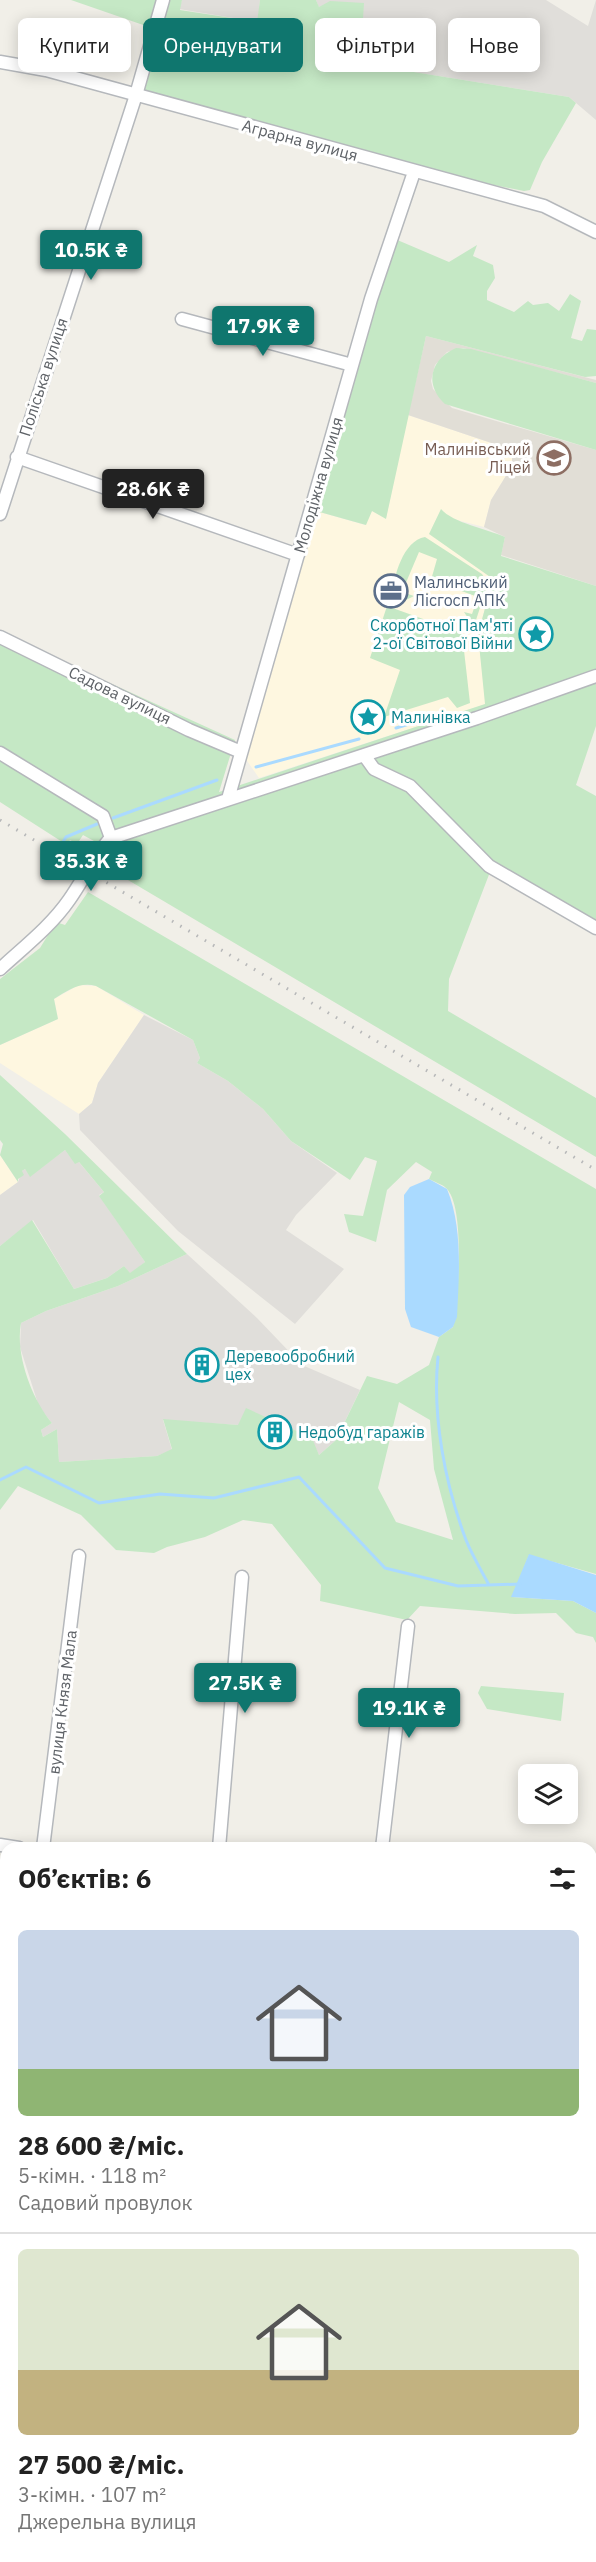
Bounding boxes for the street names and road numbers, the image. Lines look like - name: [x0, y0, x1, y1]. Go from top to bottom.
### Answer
- street label: Аграрна вулиця: [240, 115, 360, 165]
- street label: Поліська вулиця: [14, 315, 72, 439]
- street label: Молодіжна вулиця: [289, 415, 347, 555]
- street label: Садова вулиця: [65, 662, 175, 728]
- street label: вулиця Князя Мала: [43, 1628, 81, 1775]

